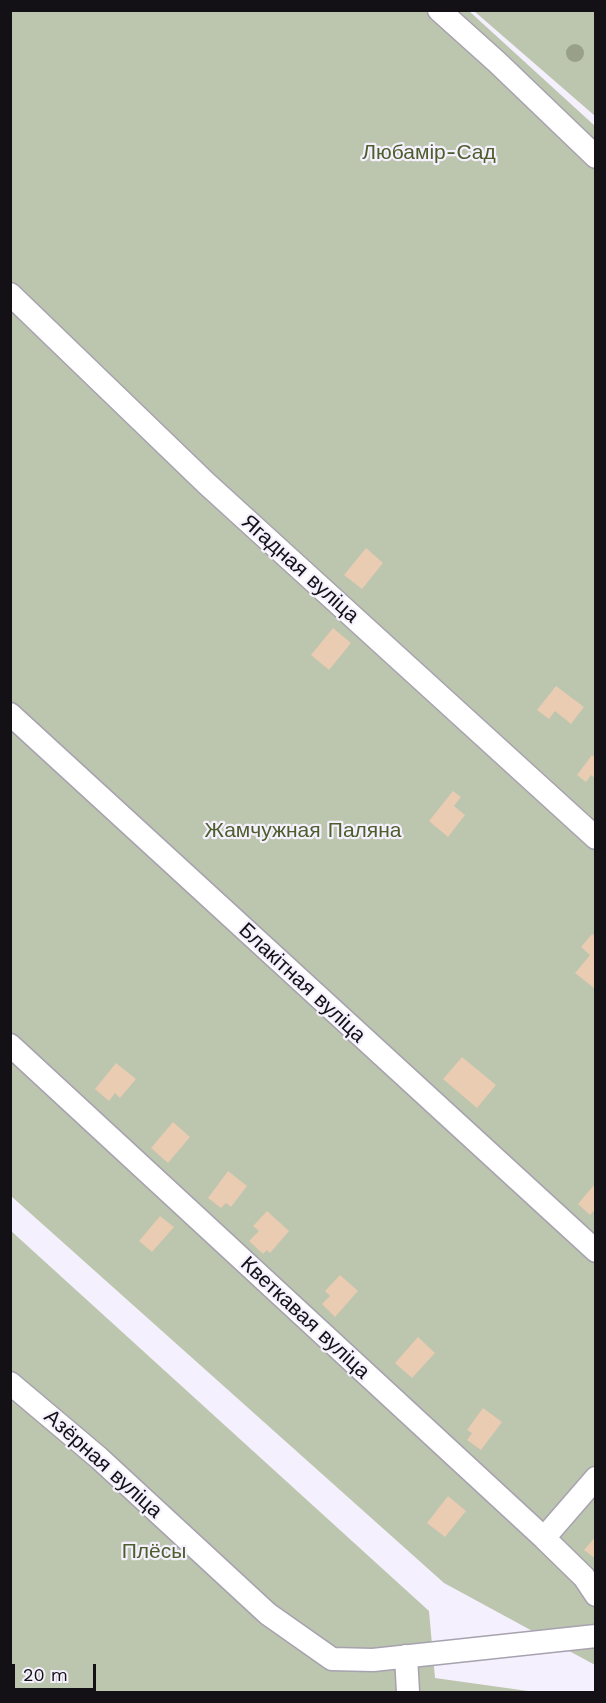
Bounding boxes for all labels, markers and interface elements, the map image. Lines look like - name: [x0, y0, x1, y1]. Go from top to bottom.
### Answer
- park label: Любамір-Сад: [362, 140, 496, 166]
- street label: Ягадная вуліца: [236, 510, 364, 628]
- park label: Жамчужная Паляна: [205, 818, 401, 844]
- street label: Блакітная вуліца: [233, 918, 371, 1048]
- street label: Кветкавая вуліца: [235, 1252, 375, 1384]
- street label: Азёрная вуліца: [39, 1404, 167, 1524]
- park label: Плёсы: [122, 1539, 186, 1565]
- scale bar: [15, 1652, 99, 1690]
- text: 20 m: [23, 1664, 68, 1685]

